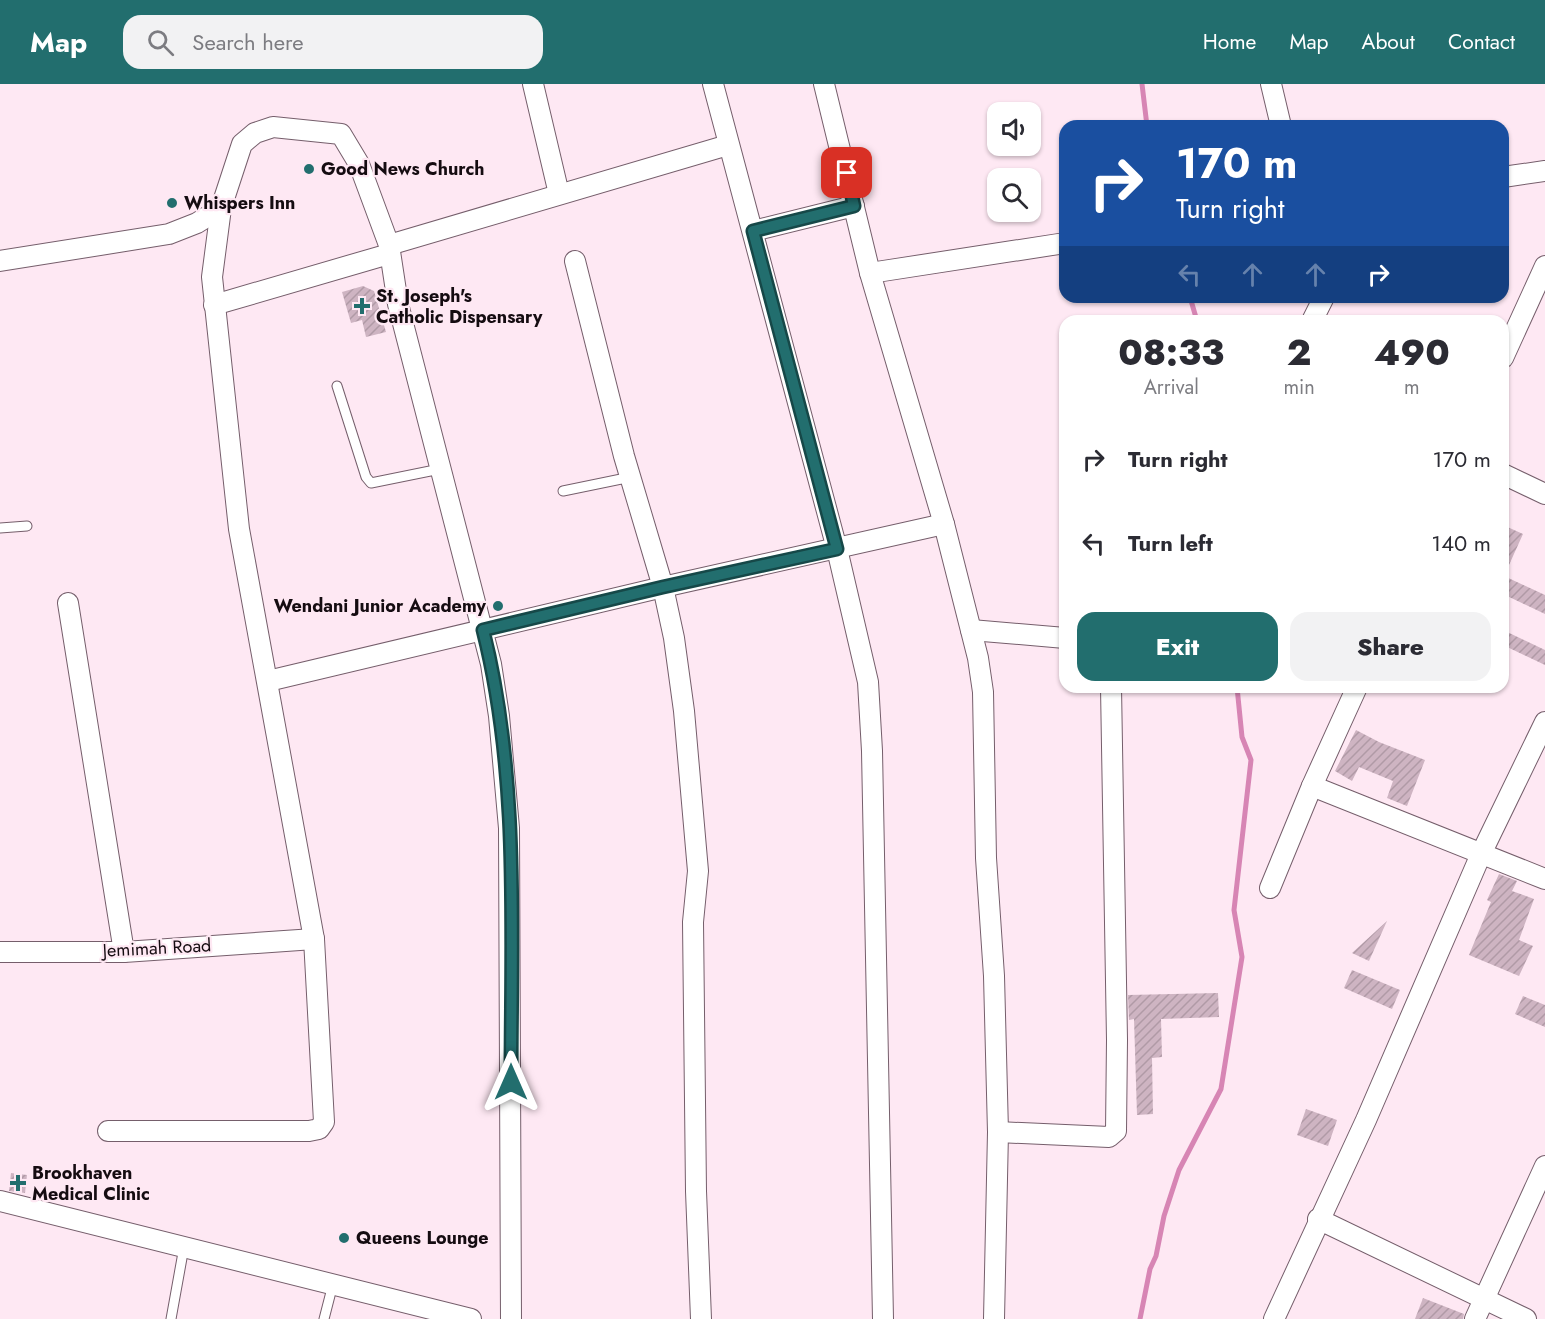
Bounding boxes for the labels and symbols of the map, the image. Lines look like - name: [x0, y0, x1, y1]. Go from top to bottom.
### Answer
- pin: [821, 147, 872, 198]
- place label: Good News Church: [321, 156, 485, 182]
- marker: Good News Church: [302, 162, 316, 176]
- place label: Whispers Inn: [184, 190, 295, 216]
- marker: Whispers Inn: [165, 196, 179, 210]
- place label: St. Joseph's Catholic Dispensary: [376, 283, 543, 330]
- marker: St. Joseph's Catholic Dispensary: [353, 297, 371, 315]
- place label: Wendani Junior Academy: [274, 593, 487, 619]
- marker: Wendani Junior Academy: [491, 599, 505, 613]
- street label: Jemimah Road: [100, 932, 212, 964]
- position arrow: [479, 1050, 543, 1114]
- place label: Brookhaven Medical Clinic: [32, 1160, 150, 1207]
- marker: Brookhaven Medical Clinic: [9, 1174, 27, 1192]
- place label: Queens Lounge: [356, 1225, 489, 1251]
- marker: Queens Lounge: [337, 1231, 351, 1245]

